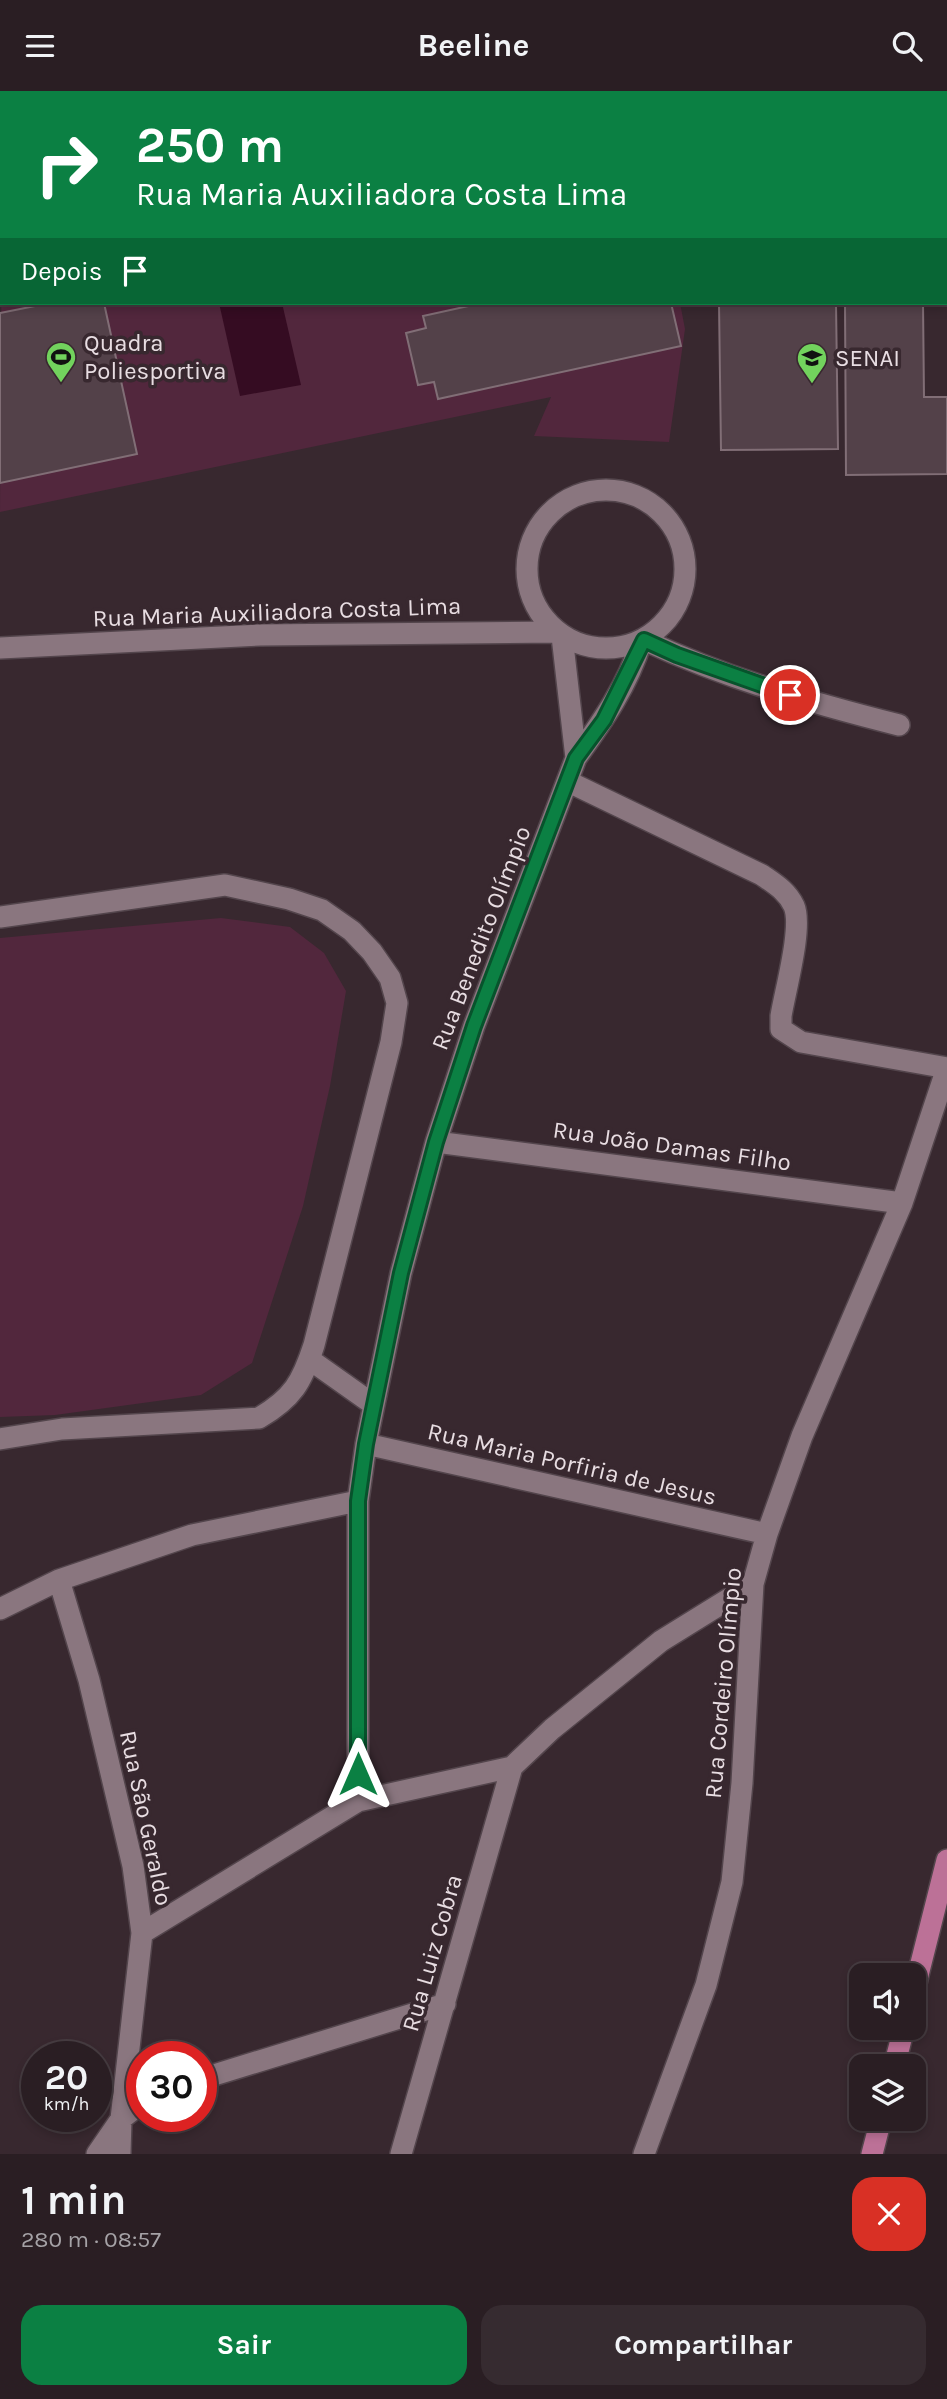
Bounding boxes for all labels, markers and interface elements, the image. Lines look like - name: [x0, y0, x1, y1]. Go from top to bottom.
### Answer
- icon: menu: [21, 27, 59, 65]
- text: Beeline: [418, 27, 529, 64]
- icon: search: [888, 27, 926, 65]
- text: 250 m: [136, 117, 284, 174]
- icon: right: [21, 119, 112, 210]
- text: Rua Maria Auxiliadora Costa Lima: [136, 176, 627, 213]
- icon: arrive: [116, 252, 154, 290]
- text: Depois: [21, 256, 102, 287]
- place label: Quadra Poliesportiva: [84, 329, 226, 385]
- sports icon: Quadra Poliesportiva: [44, 340, 78, 384]
- school or university icon: SENAI: [795, 341, 829, 385]
- place label: SENAI: [835, 344, 900, 372]
- street label: Rua Maria Auxiliadora Costa Lima: [92, 592, 462, 632]
- pin: [760, 665, 820, 725]
- icon: arrive: [771, 676, 809, 714]
- street label: Rua Benedito Olímpio: [425, 822, 537, 1054]
- street label: Rua João Damas Filho: [551, 1115, 793, 1177]
- street label: Rua Maria Porfiria de Jesus: [425, 1417, 719, 1511]
- street label: Rua Cordeiro Olímpio: [699, 1566, 747, 1800]
- street label: Rua São Geraldo: [114, 1728, 178, 1908]
- position arrow: [321, 1737, 395, 1811]
- street label: Rua Luiz Cobra: [396, 1871, 468, 2035]
- map controls: [849, 1963, 926, 2131]
- button: sound: [849, 1963, 926, 2040]
- speed limit sign: 30: [126, 2041, 217, 2132]
- button: layers: [849, 2054, 926, 2131]
- text: 20: [45, 2057, 88, 2098]
- text: km/h: [44, 2093, 89, 2115]
- text: 1 min: [21, 2175, 126, 2225]
- button: close: [852, 2177, 926, 2251]
- text: 280 m · 08:57: [21, 2226, 161, 2253]
- button: Sair: [21, 2305, 467, 2385]
- button: Compartilhar: [481, 2305, 926, 2385]

